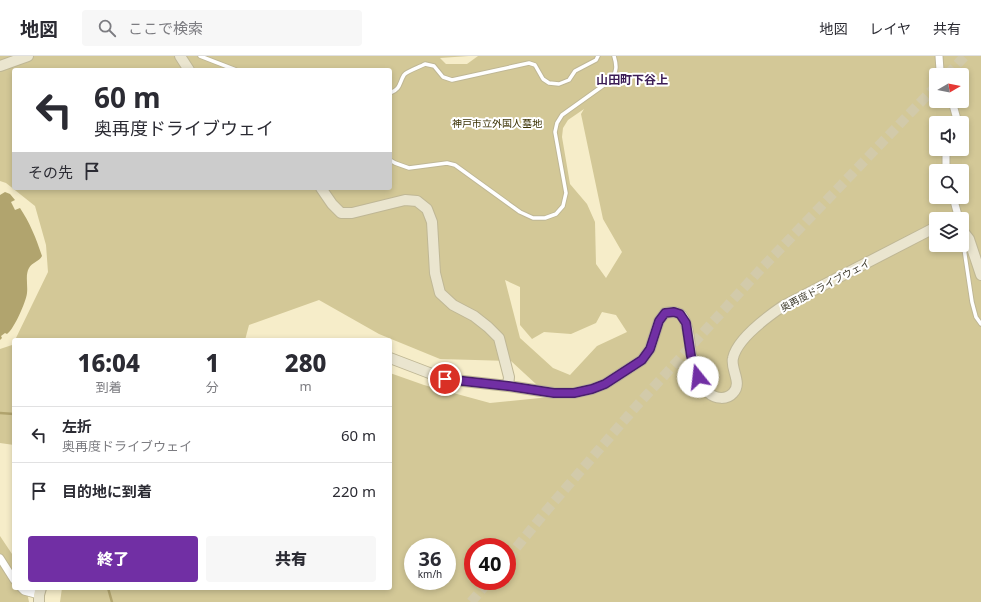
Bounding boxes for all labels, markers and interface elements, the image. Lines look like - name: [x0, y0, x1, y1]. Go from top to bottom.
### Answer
- search box: [82, 10, 362, 46]
- text: 地図: [20, 16, 58, 42]
- icon: search: [96, 17, 118, 39]
- text: ここで検索: [128, 18, 203, 38]
- text: 地図: [819, 19, 847, 38]
- text: レイヤ: [869, 19, 911, 38]
- text: 共有: [933, 19, 961, 38]
- north arrow: [929, 68, 969, 108]
- map controls: [929, 68, 969, 252]
- district label: 山田町下谷上: [596, 71, 668, 88]
- text: 60 m: [94, 78, 161, 116]
- icon: left: [28, 84, 80, 136]
- text: 奥再度ドライブウェイ: [94, 116, 274, 140]
- park label: 神戸市立外国人墓地: [452, 116, 543, 130]
- button: sound: [929, 116, 969, 156]
- icon: arrive: [81, 160, 103, 182]
- text: その先: [28, 162, 73, 182]
- button: search: [929, 164, 969, 204]
- button: layers: [929, 212, 969, 252]
- street label: 奥再度ドライブウェイ: [778, 255, 872, 315]
- text: 16:04: [78, 346, 140, 379]
- text: 1: [205, 346, 219, 379]
- text: 280: [285, 346, 326, 379]
- position arrow: [677, 356, 719, 398]
- pin: [428, 362, 462, 396]
- icon: arrive: [434, 368, 456, 390]
- text: m: [300, 377, 312, 395]
- text: 到着: [96, 378, 122, 396]
- text: 分: [206, 378, 219, 396]
- text: 左折: [62, 416, 92, 436]
- icon: left: [28, 424, 50, 446]
- text: 60 m: [341, 425, 376, 445]
- text: 奥再度ドライブウェイ: [62, 437, 192, 455]
- icon: arrive: [28, 480, 50, 502]
- text: 目的地に到着: [62, 481, 152, 501]
- text: 220 m: [332, 481, 376, 501]
- button: 終了: [28, 536, 198, 582]
- button: 共有: [206, 536, 376, 582]
- speed limit sign: 40: [464, 538, 516, 590]
- text: 36: [419, 545, 441, 572]
- text: km/h: [418, 567, 442, 581]

